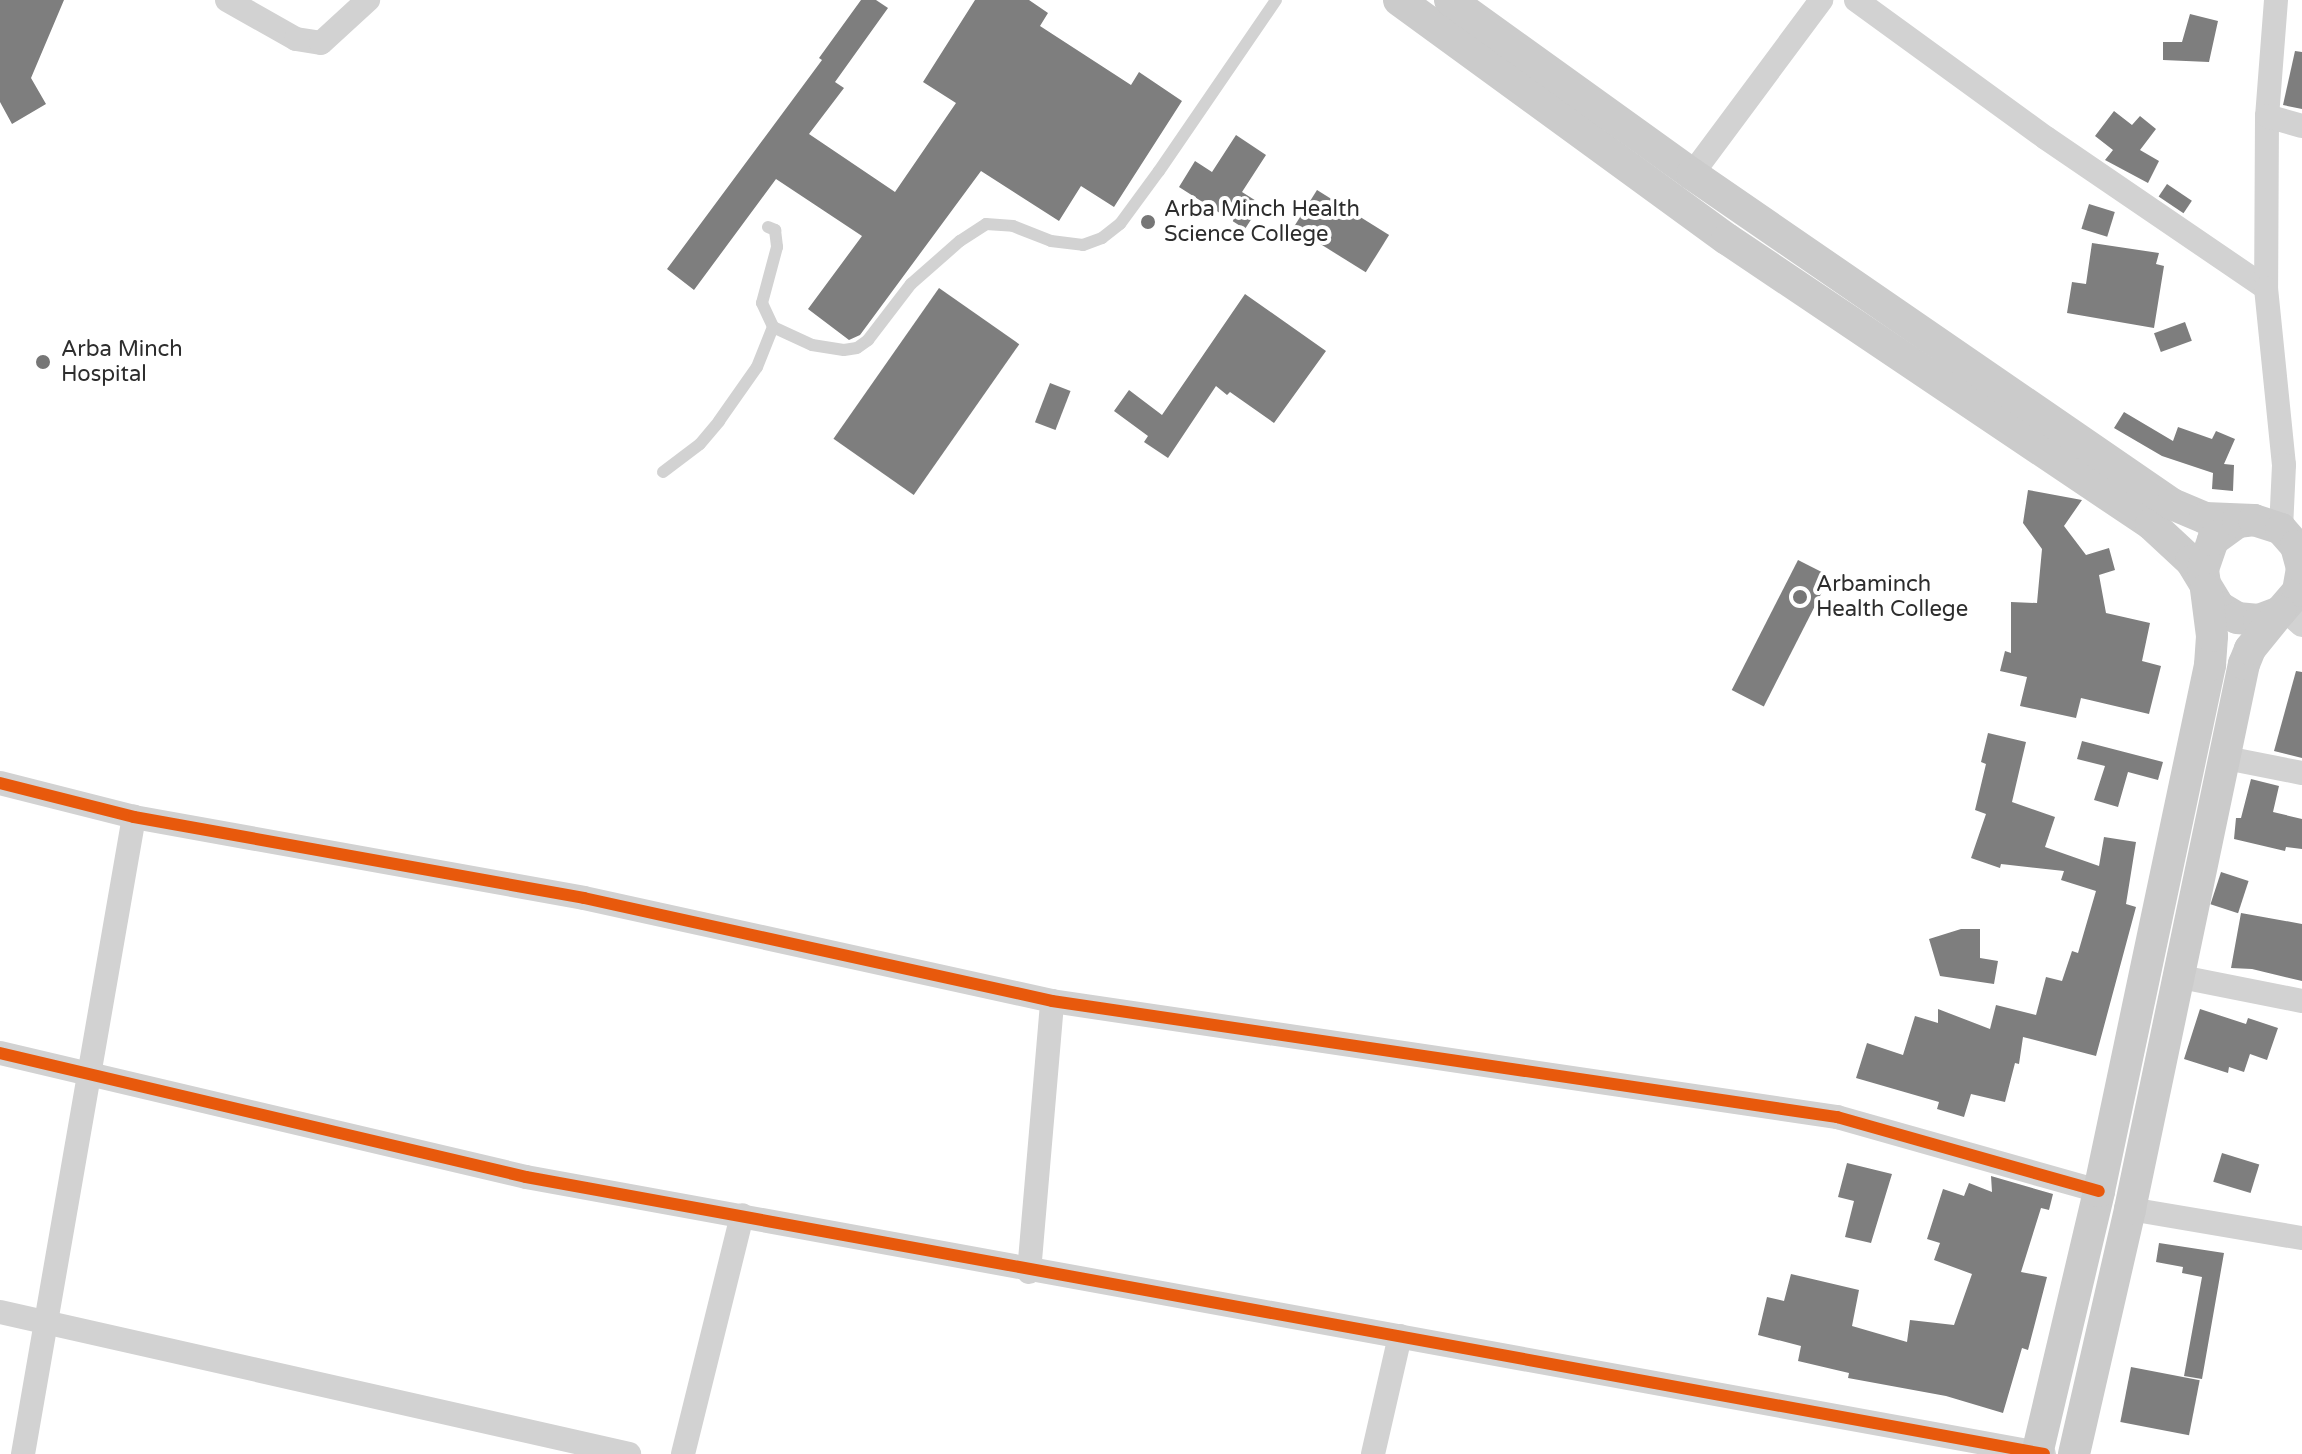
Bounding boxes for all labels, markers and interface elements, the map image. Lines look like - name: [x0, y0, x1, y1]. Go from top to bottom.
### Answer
- place label: Arba Minch Health Science College: [1164, 196, 1360, 248]
- marker: Arba Minch Health Science College: [1139, 213, 1157, 231]
- place label: Arba Minch Hospital: [61, 336, 183, 388]
- marker: Arba Minch Hospital: [32, 351, 54, 373]
- place label: Arbaminch Health College: [1816, 571, 1968, 622]
- marker: Arbaminch Health College: [1791, 588, 1809, 606]

